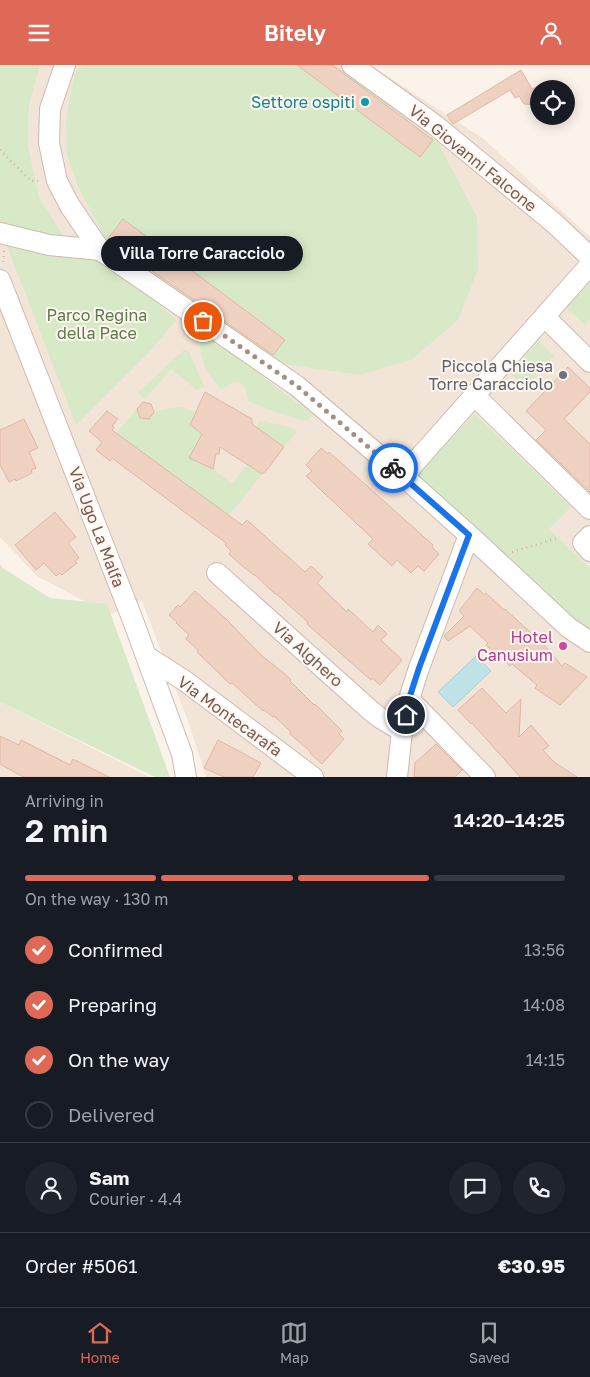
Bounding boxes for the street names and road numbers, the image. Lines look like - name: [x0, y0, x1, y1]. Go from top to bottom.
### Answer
- street label: Via Giovanni Falcone: [405, 100, 541, 216]
- street label: Via Ugo La Malfa: [65, 464, 129, 590]
- street label: Via Alghero: [269, 617, 347, 691]
- street label: Via Montecarafa: [174, 671, 286, 761]

